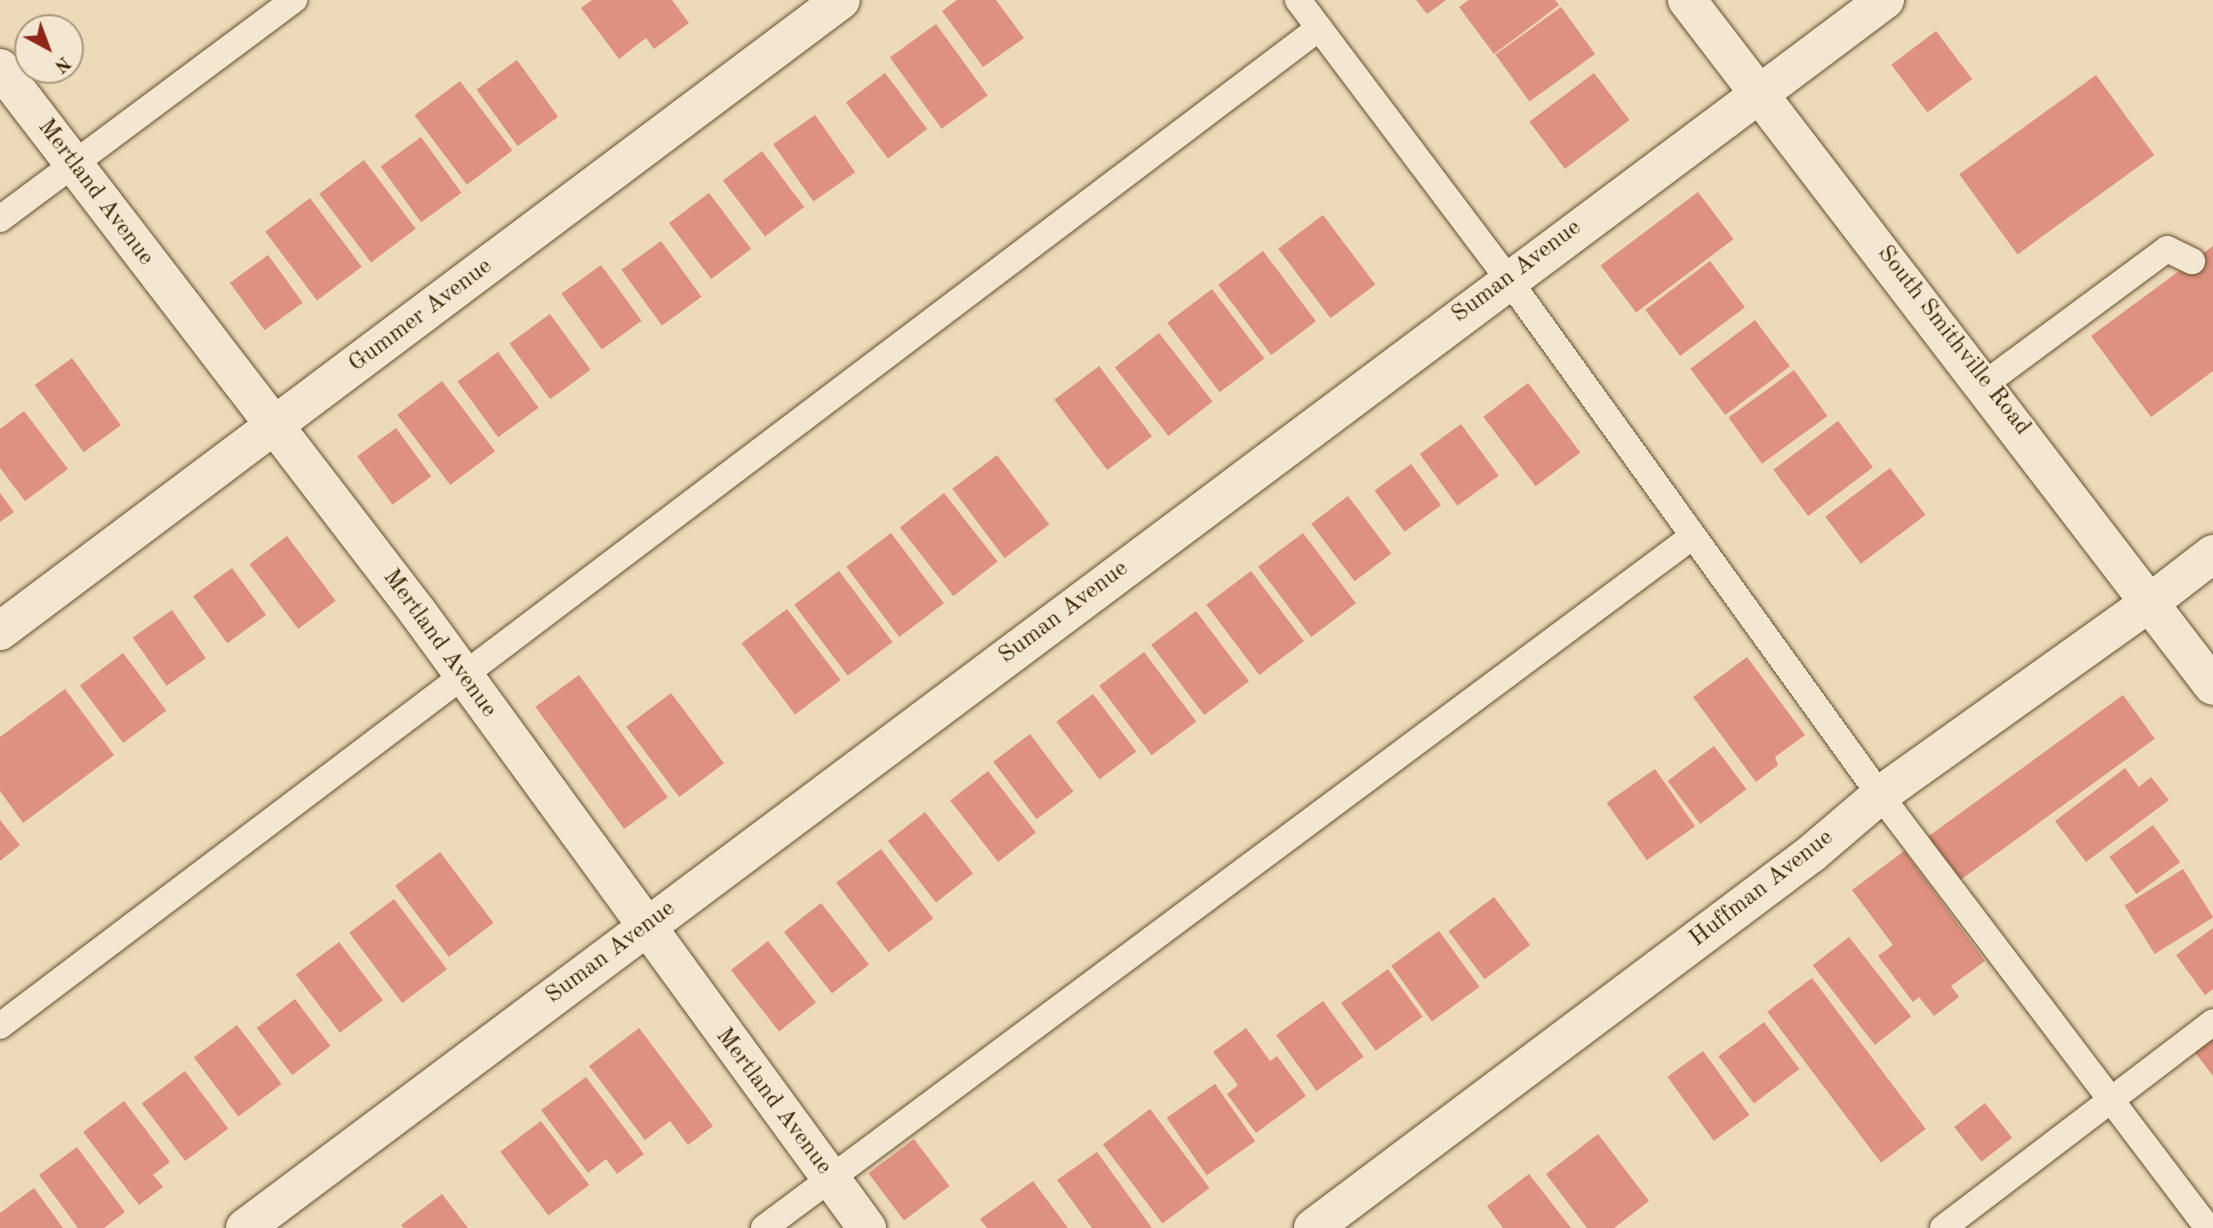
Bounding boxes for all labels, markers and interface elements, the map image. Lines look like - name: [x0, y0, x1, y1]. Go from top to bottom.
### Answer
- north arrow: [14, 14, 84, 84]
- text: N: [50, 52, 74, 76]
- street label: Mertland Avenue: [30, 114, 160, 272]
- street label: Suman Avenue: [1447, 214, 1587, 330]
- street label: South Smithville Road: [1870, 240, 2036, 442]
- street label: Gummer Avenue: [344, 253, 498, 379]
- street label: Suman Avenue: [994, 555, 1134, 671]
- street label: Mertland Avenue: [376, 564, 502, 724]
- street label: Huffman Avenue: [1684, 824, 1840, 954]
- street label: Suman Avenue: [541, 895, 681, 1011]
- street label: Mertland Avenue: [708, 1023, 838, 1181]

